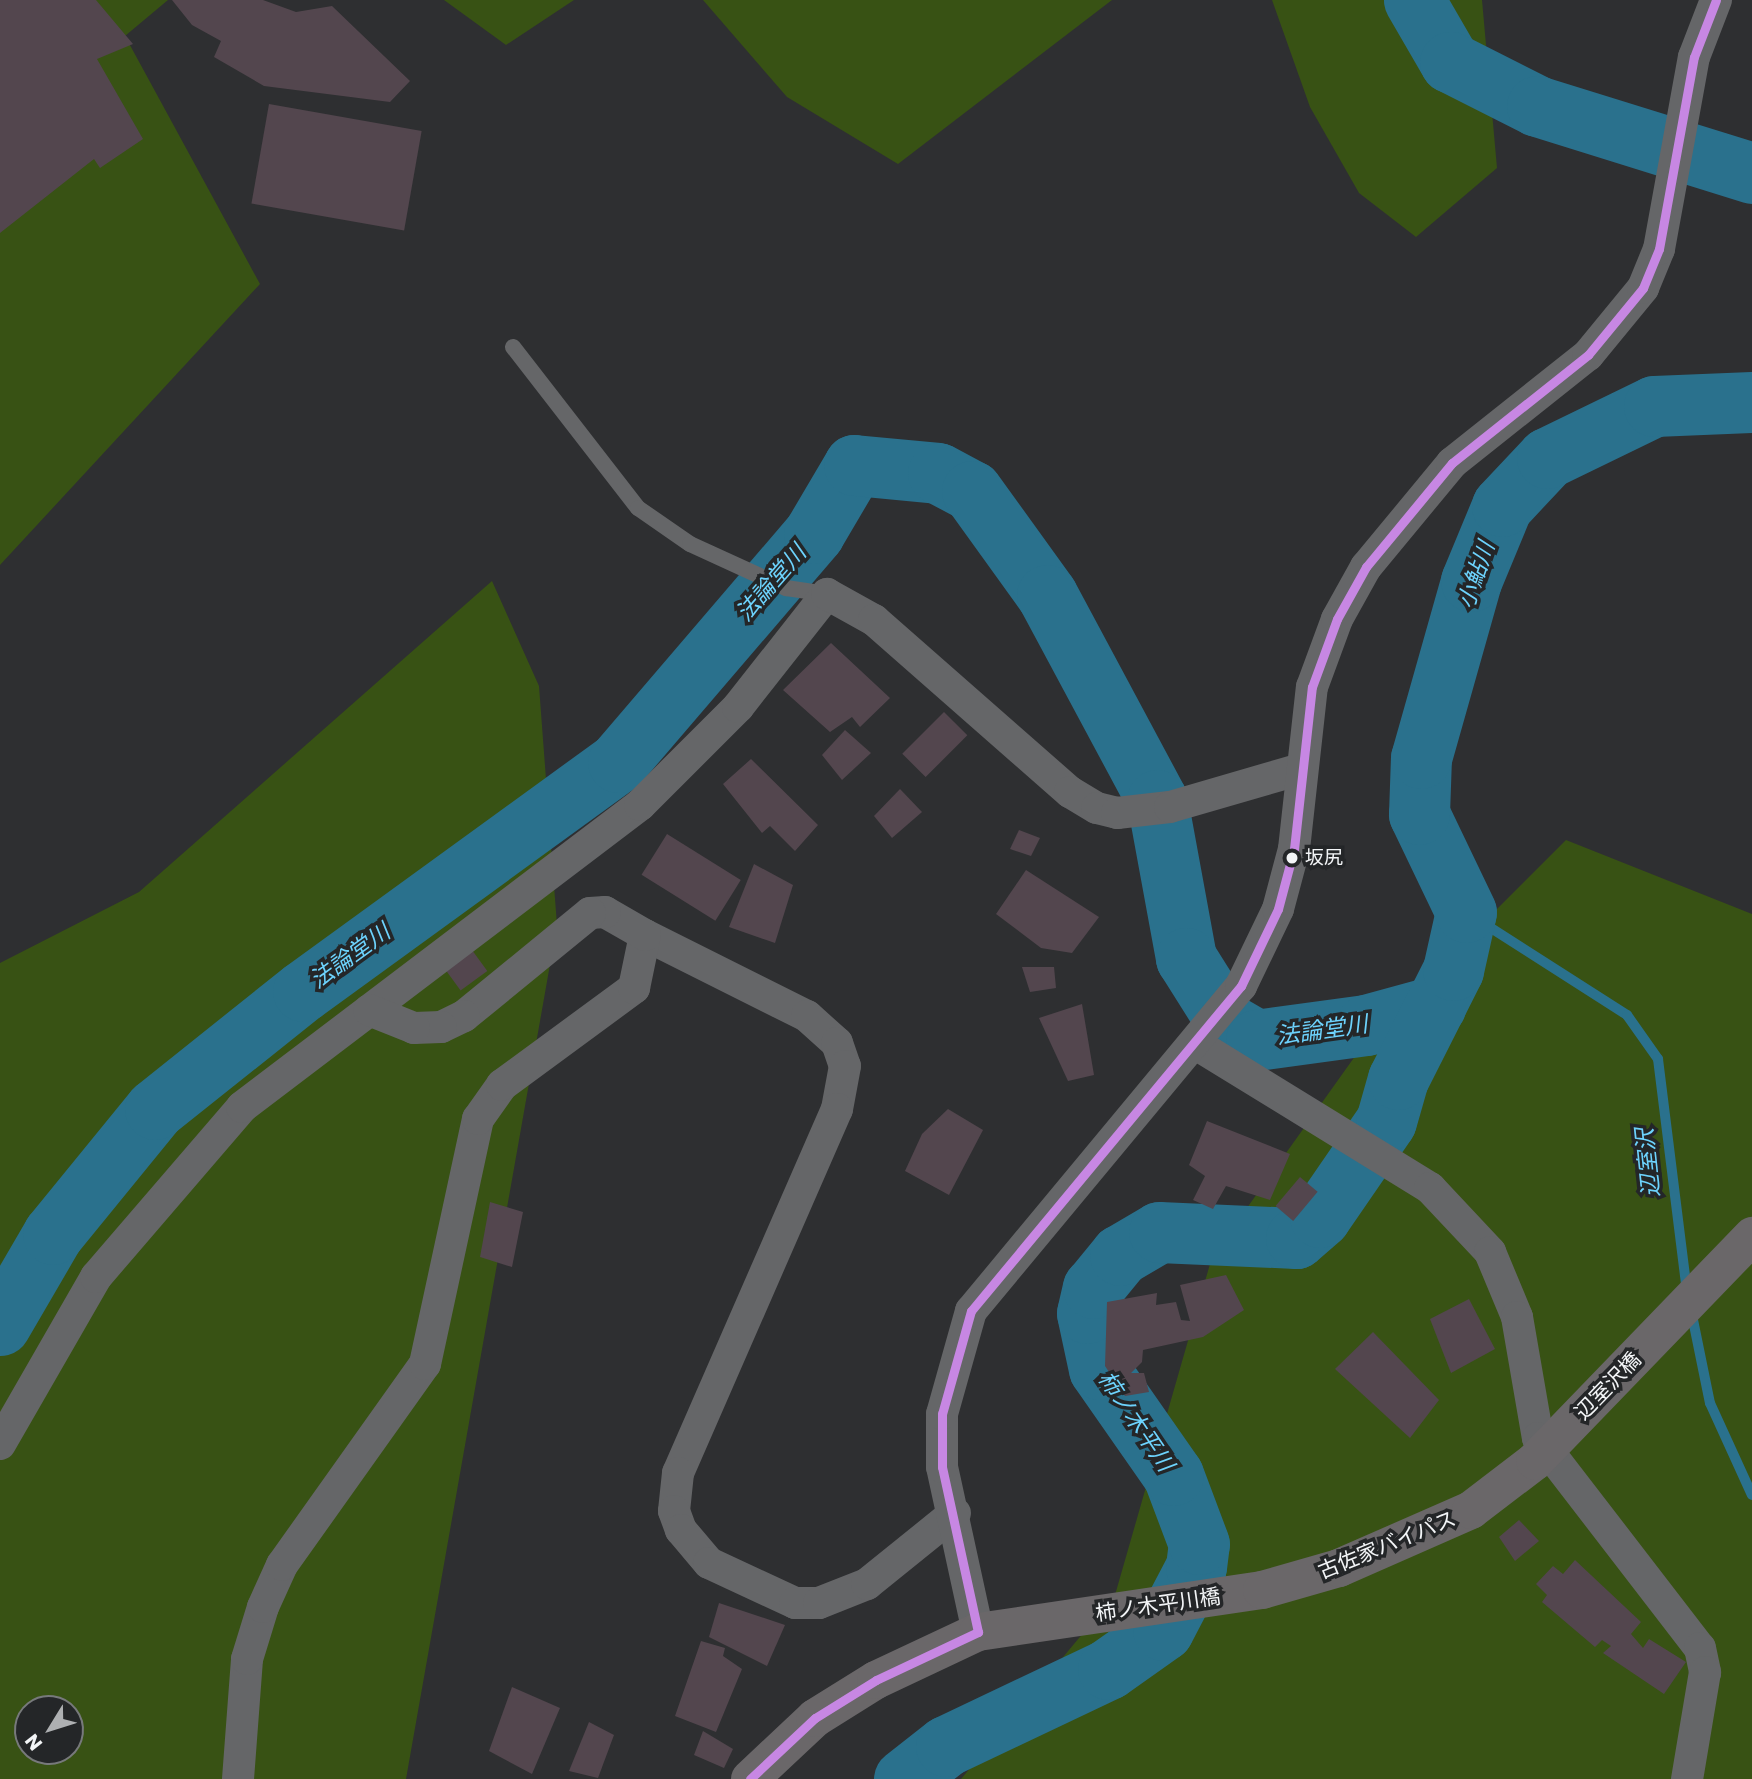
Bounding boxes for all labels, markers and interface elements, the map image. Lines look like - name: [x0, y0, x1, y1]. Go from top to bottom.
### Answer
- water label: 小鮎川: [1452, 538, 1500, 612]
- water label: 法論堂川: [730, 539, 812, 627]
- place label: 坂尻: [1305, 847, 1343, 869]
- marker: 坂尻: [1285, 851, 1299, 865]
- water label: 法論堂川: [305, 918, 395, 994]
- water label: 法論堂川: [1275, 1010, 1369, 1050]
- water label: 辺室沢: [1631, 1127, 1665, 1199]
- street label: 辺室沢橋: [1570, 1347, 1646, 1425]
- water label: 柿ノ木平川: [1092, 1366, 1180, 1476]
- street label: 古佐家バイパス: [1314, 1506, 1460, 1584]
- street label: 柿ノ木平川橋: [1094, 1584, 1222, 1626]
- north arrow: [14, 1695, 84, 1765]
- text: N: [19, 1728, 49, 1756]

